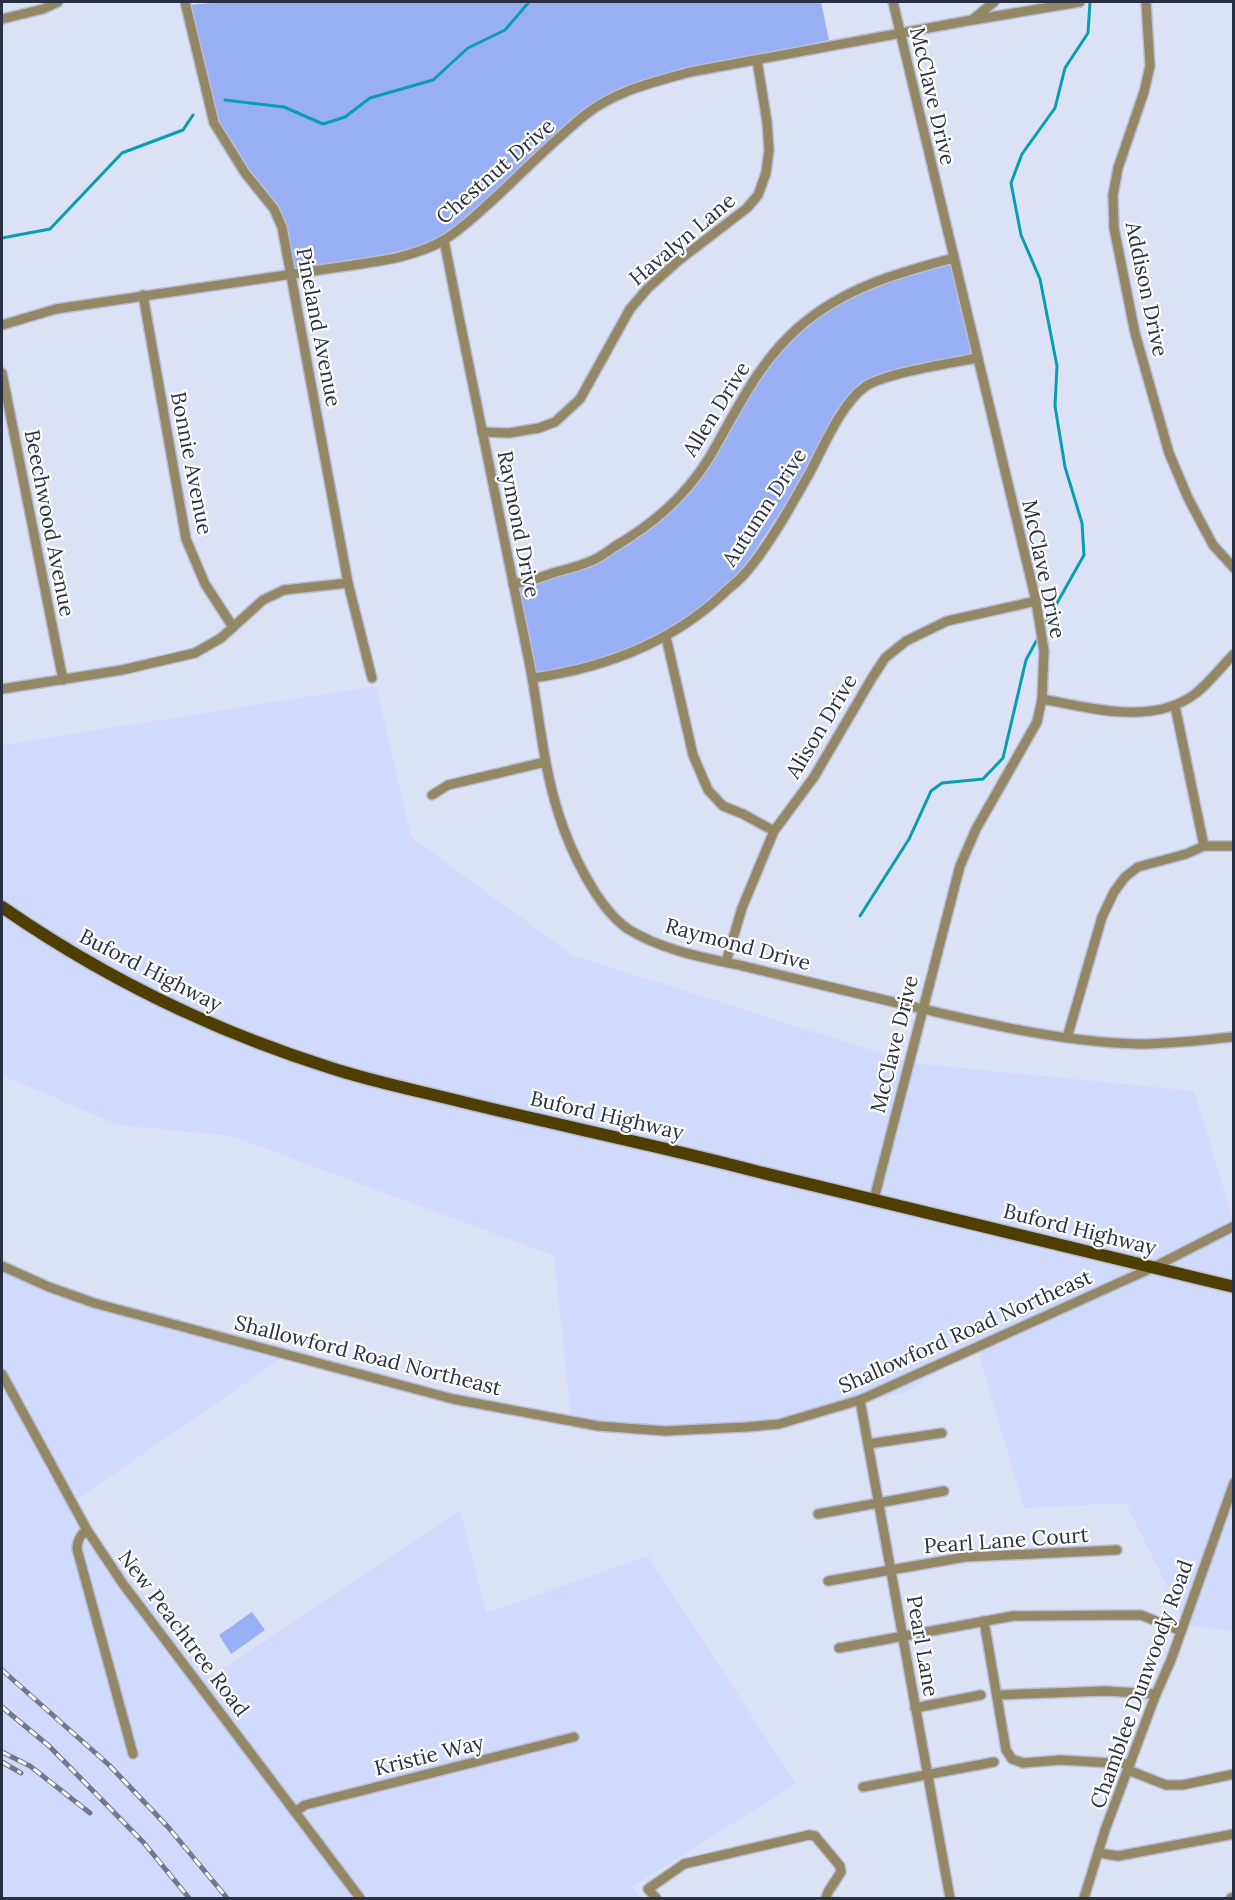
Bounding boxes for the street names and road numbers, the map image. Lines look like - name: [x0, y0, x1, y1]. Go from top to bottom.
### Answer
- street label: McClave Drive: [904, 24, 962, 168]
- street label: Chestnut Drive: [430, 112, 560, 230]
- street label: Havalyn Lane: [623, 187, 741, 291]
- street label: Addison Drive: [1119, 218, 1174, 359]
- street label: Pineland Avenue: [290, 245, 348, 409]
- street label: Allen Drive: [676, 357, 756, 462]
- street label: Bonnie Avenue: [165, 389, 219, 537]
- street label: Beechwood Avenue: [19, 427, 81, 619]
- street label: Autumn Drive: [715, 443, 812, 572]
- street label: Raymond Drive: [492, 448, 546, 600]
- street label: McClave Drive: [1016, 497, 1072, 641]
- street label: Alison Drive: [779, 669, 863, 784]
- street label: Raymond Drive: [662, 912, 814, 976]
- street label: Buford Highway: [75, 922, 227, 1018]
- street label: McClave Drive: [864, 972, 924, 1116]
- street label: Buford Highway: [528, 1084, 686, 1146]
- street label: Buford Highway: [1001, 1197, 1159, 1261]
- street label: Shallowford Road Northeast: [834, 1263, 1097, 1399]
- street label: Shallowford Road Northeast: [232, 1309, 505, 1401]
- street label: Pearl Lane Court: [923, 1521, 1090, 1559]
- street label: New Peachtree Road: [113, 1544, 255, 1722]
- street label: Chamblee Dunwoody Road: [1083, 1556, 1199, 1812]
- street label: Pearl Lane: [901, 1593, 945, 1699]
- street label: Kristie Way: [371, 1728, 487, 1782]

